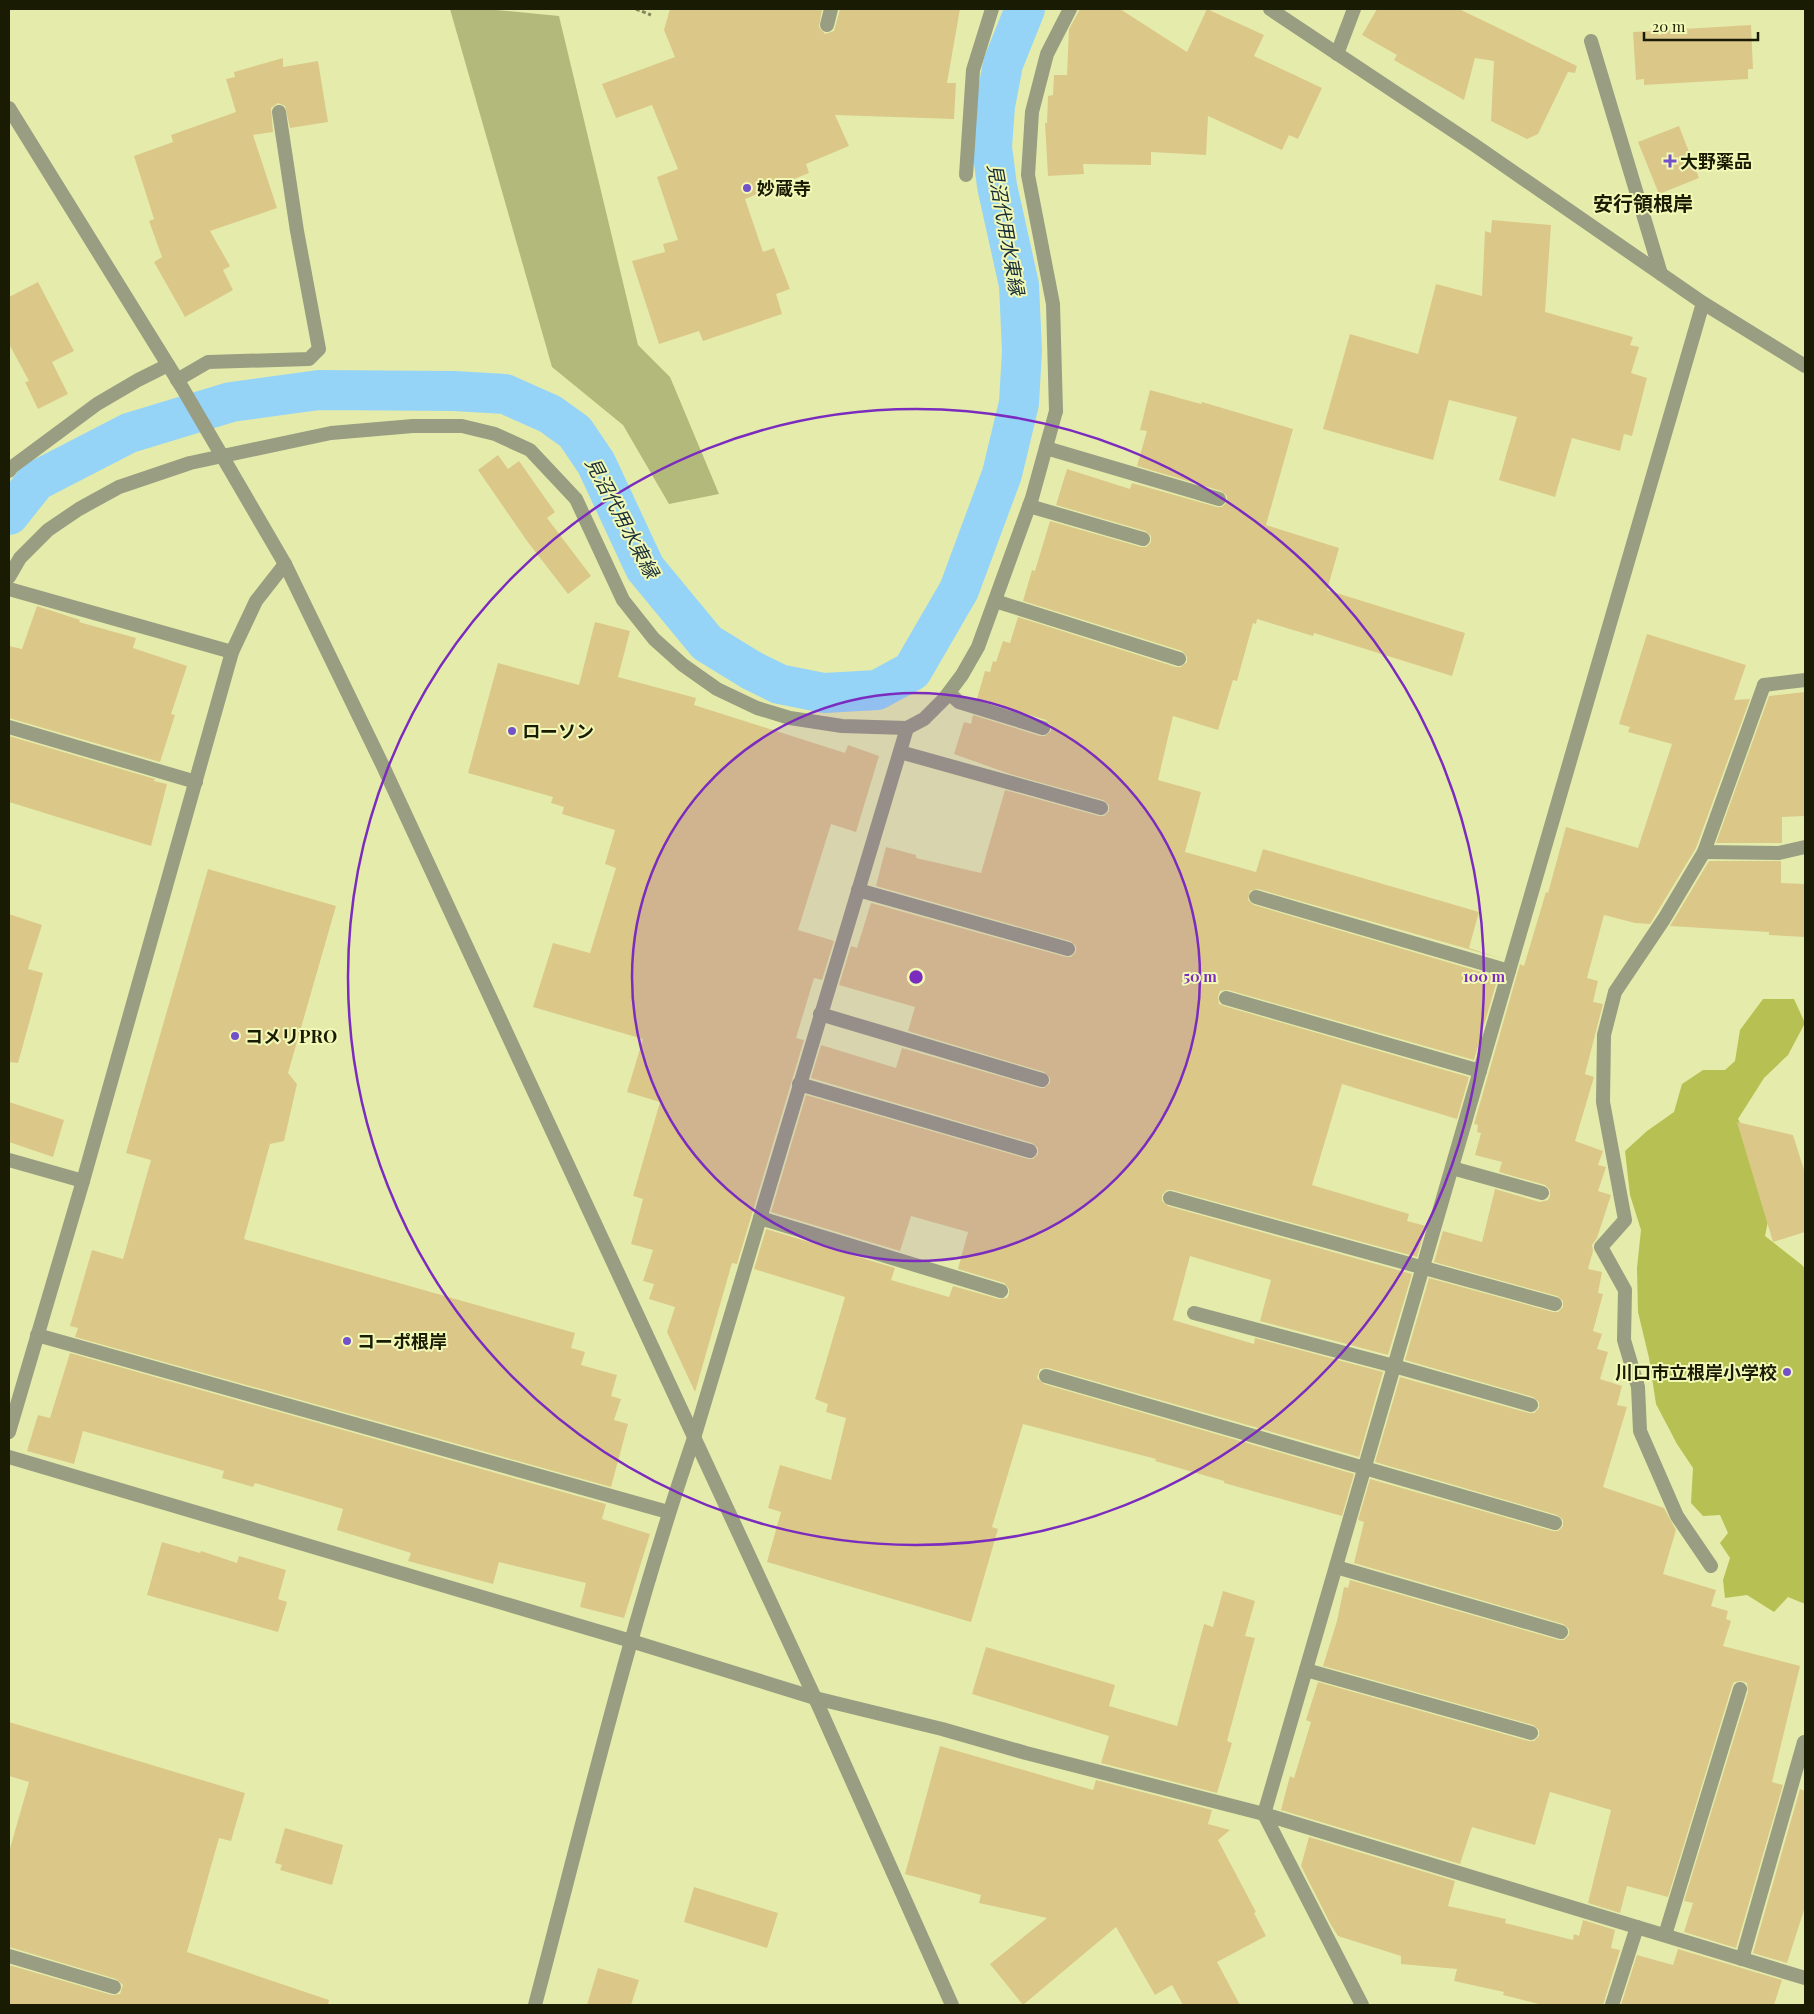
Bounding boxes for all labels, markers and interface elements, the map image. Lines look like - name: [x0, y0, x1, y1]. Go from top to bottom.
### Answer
- scale bar: [1644, 10, 1758, 42]
- text: 20 m: [1652, 16, 1686, 36]
- place label: 大野薬品: [1680, 149, 1752, 173]
- marker: 大野薬品: [1664, 155, 1676, 167]
- water label: 見沼代用水東縁: [983, 161, 1032, 299]
- place label: 妙蔵寺: [757, 176, 811, 200]
- marker: 妙蔵寺: [741, 182, 753, 194]
- district label: 安行領根岸: [1593, 189, 1693, 216]
- water label: 見沼代用水東縁: [580, 452, 667, 584]
- place label: ローソン: [522, 719, 594, 743]
- marker: ローソン: [506, 725, 518, 737]
- text: 50 m: [1183, 966, 1217, 986]
- text: 100 m: [1463, 966, 1506, 986]
- centre of rings: [907, 968, 925, 986]
- place label: コメリPRO: [245, 1024, 337, 1048]
- marker: コメリPRO: [229, 1030, 241, 1042]
- place label: コーポ根岸: [357, 1329, 447, 1353]
- marker: コーポ根岸: [341, 1335, 353, 1347]
- place label: 川口市立根岸小学校: [1615, 1360, 1777, 1384]
- marker: 川口市立根岸小学校: [1781, 1366, 1793, 1378]

